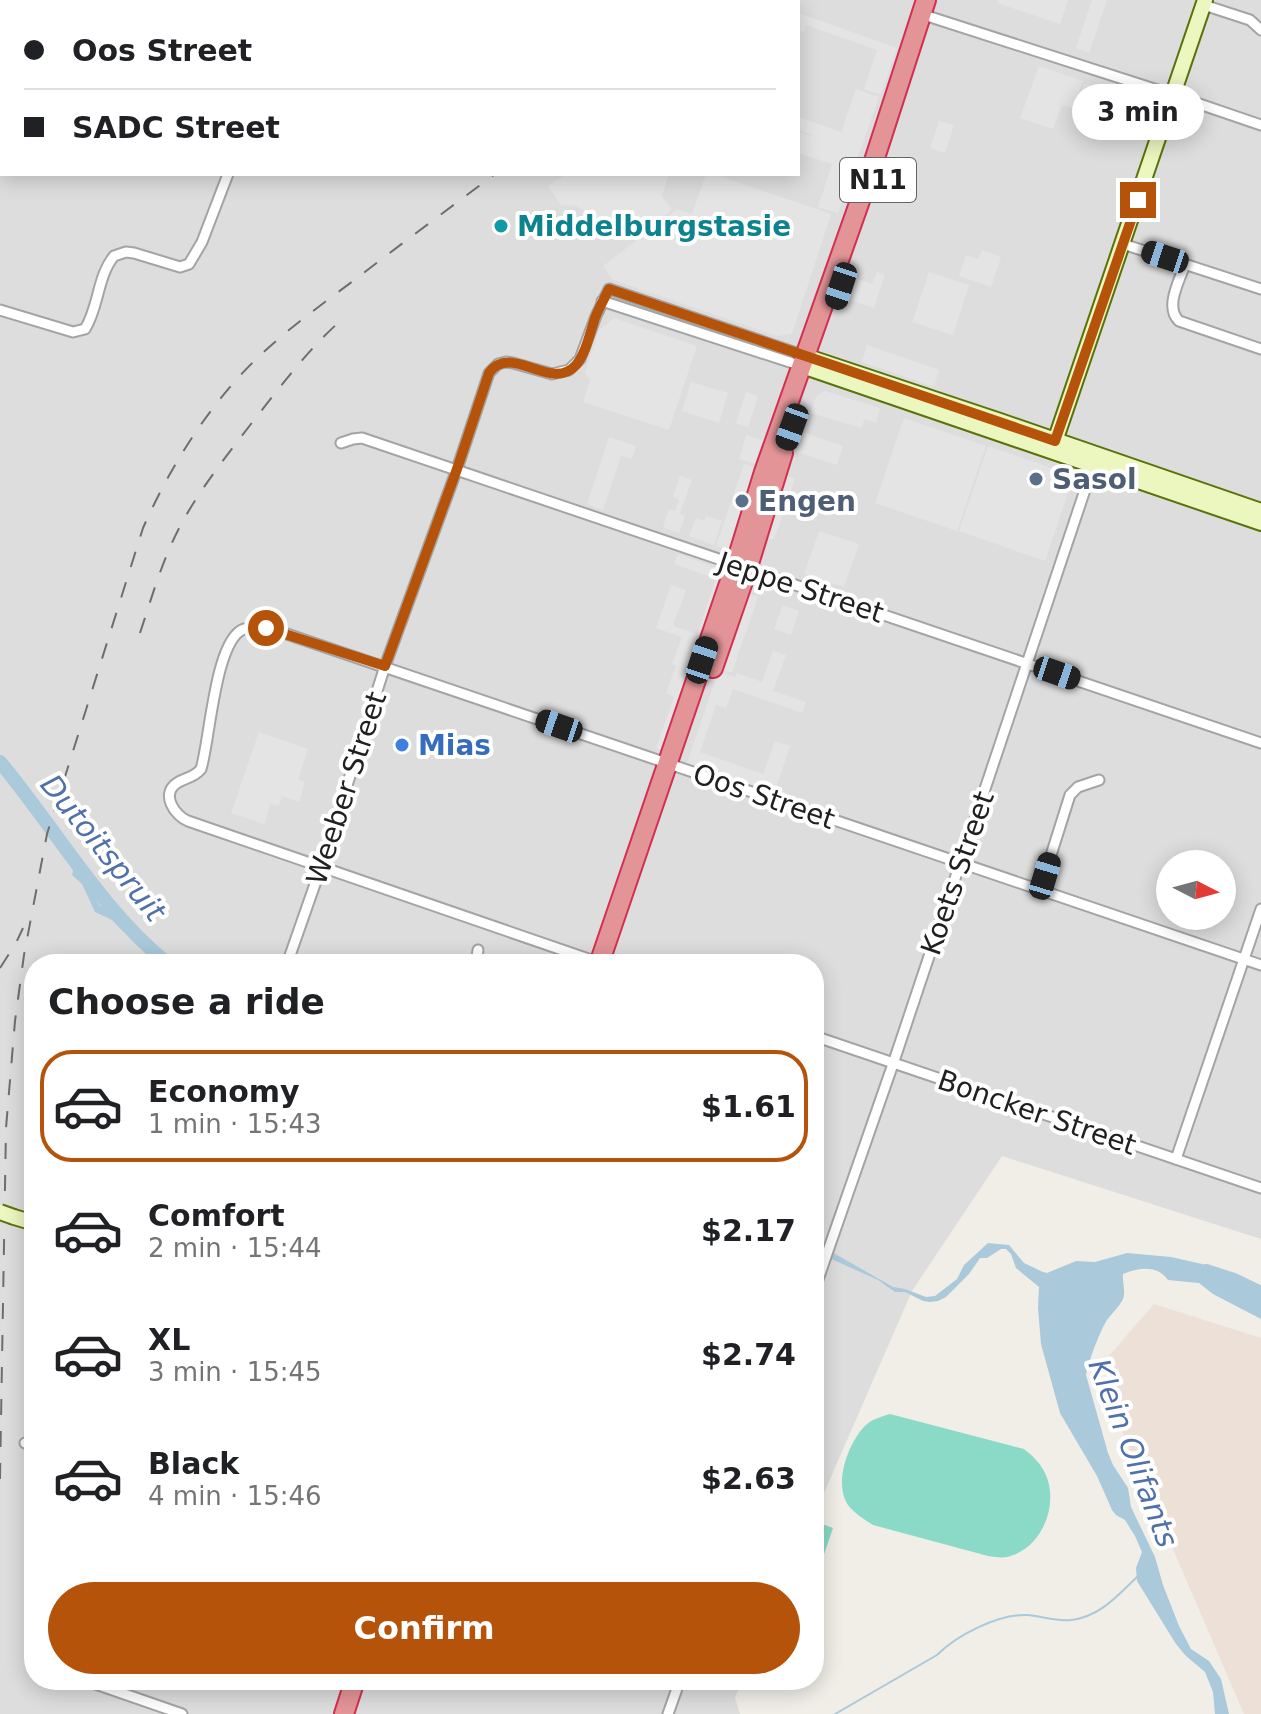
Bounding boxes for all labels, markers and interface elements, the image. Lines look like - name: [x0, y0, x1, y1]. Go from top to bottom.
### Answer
- text: Oos Street: [72, 33, 252, 68]
- callout: 3 min: [1072, 84, 1204, 140]
- text: 3 min: [1097, 97, 1179, 127]
- text: SADC Street: [72, 110, 280, 145]
- road number: N11: [840, 158, 916, 202]
- route end: [1120, 182, 1156, 218]
- place label: Middelburgstasie: [517, 210, 791, 243]
- marker: Middelburgstasie: [492, 217, 510, 235]
- car: [1138, 238, 1192, 276]
- car: [822, 259, 860, 313]
- car: [773, 400, 811, 454]
- place label: Sasol: [1052, 463, 1137, 496]
- marker: Sasol: [1027, 470, 1045, 488]
- place label: Engen: [758, 485, 856, 518]
- marker: Engen: [733, 492, 751, 510]
- street label: Jeppe Street: [712, 545, 888, 630]
- route start: [248, 610, 284, 646]
- car: [683, 633, 721, 687]
- car: [1030, 654, 1084, 692]
- street label: Weeber Street: [300, 687, 393, 889]
- car: [532, 707, 586, 745]
- place label: Mias: [418, 729, 491, 762]
- marker: Mias: [393, 736, 411, 754]
- street label: Oos Street: [689, 757, 839, 836]
- water label: Dutoitspruit: [34, 767, 174, 929]
- street label: Koets Street: [914, 787, 1001, 959]
- car: [1027, 850, 1063, 902]
- north arrow: [1156, 850, 1236, 930]
- map controls: [1156, 850, 1236, 930]
- text: Choose a ride: [48, 981, 325, 1022]
- street label: Boncker Street: [933, 1063, 1140, 1162]
- icon: car: [52, 1070, 124, 1142]
- text: Economy: [148, 1074, 300, 1109]
- text: $1.61: [701, 1089, 796, 1124]
- text: 1 min · 15:43: [148, 1109, 322, 1139]
- icon: car: [52, 1194, 124, 1266]
- text: Comfort: [148, 1198, 285, 1233]
- text: $2.17: [701, 1213, 796, 1248]
- text: 2 min · 15:44: [148, 1233, 322, 1263]
- icon: car: [52, 1318, 124, 1390]
- text: XL: [148, 1322, 190, 1357]
- text: $2.74: [701, 1337, 796, 1372]
- water label: Klein Olifants: [1081, 1354, 1185, 1552]
- text: 3 min · 15:45: [148, 1357, 322, 1387]
- icon: car: [52, 1442, 124, 1514]
- text: Black: [148, 1446, 239, 1481]
- text: $2.63: [701, 1461, 796, 1496]
- text: 4 min · 15:46: [148, 1481, 322, 1511]
- button: Confirm: [48, 1582, 800, 1674]

